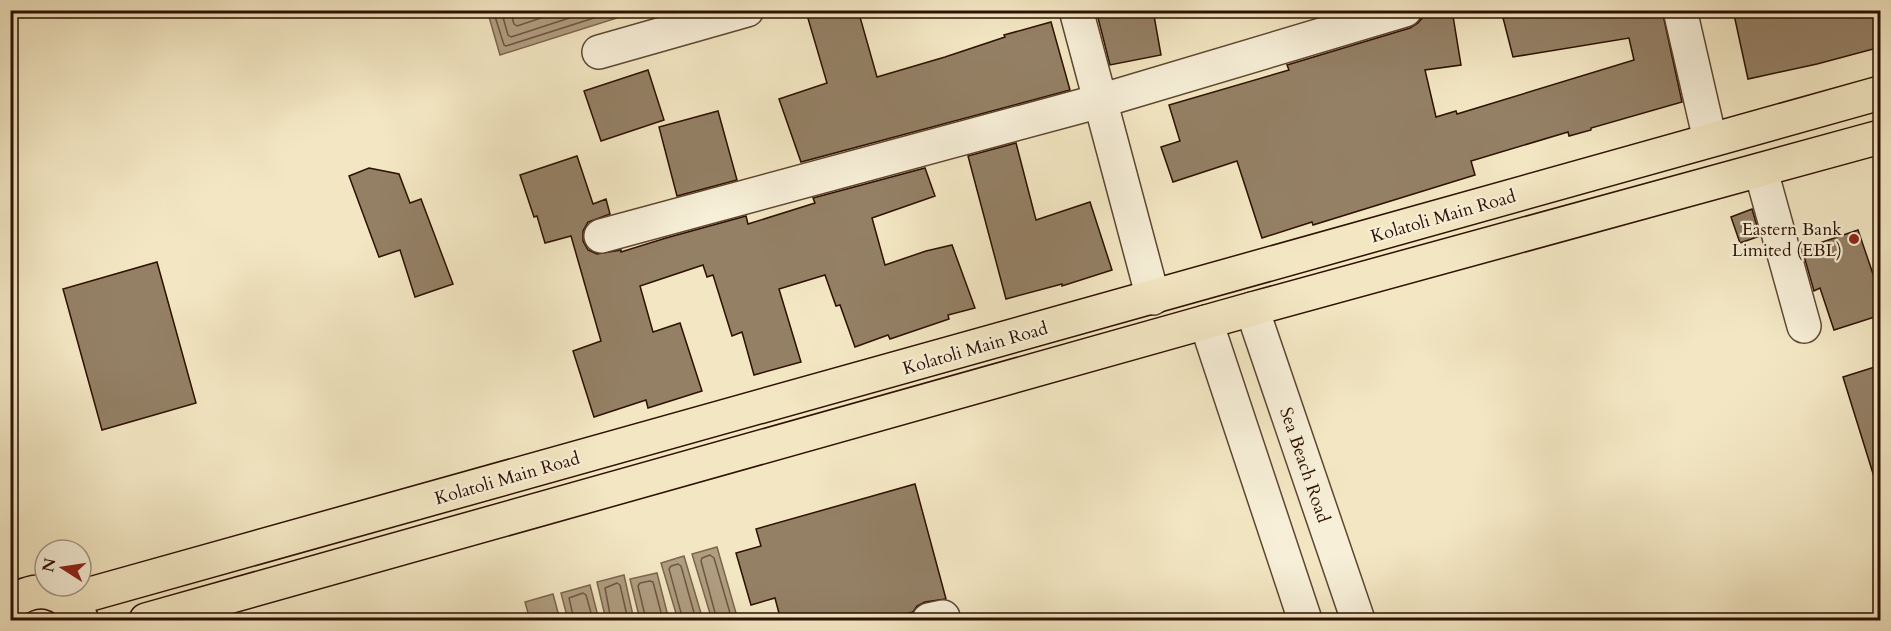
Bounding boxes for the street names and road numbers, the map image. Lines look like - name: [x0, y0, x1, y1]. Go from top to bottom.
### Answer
- street label: Kolatoli Main Road: [1368, 184, 1519, 249]
- street label: Kolatoli Main Road: [900, 316, 1051, 381]
- street label: Sea Beach Road: [1273, 404, 1336, 527]
- street label: Kolatoli Main Road: [432, 446, 583, 511]

